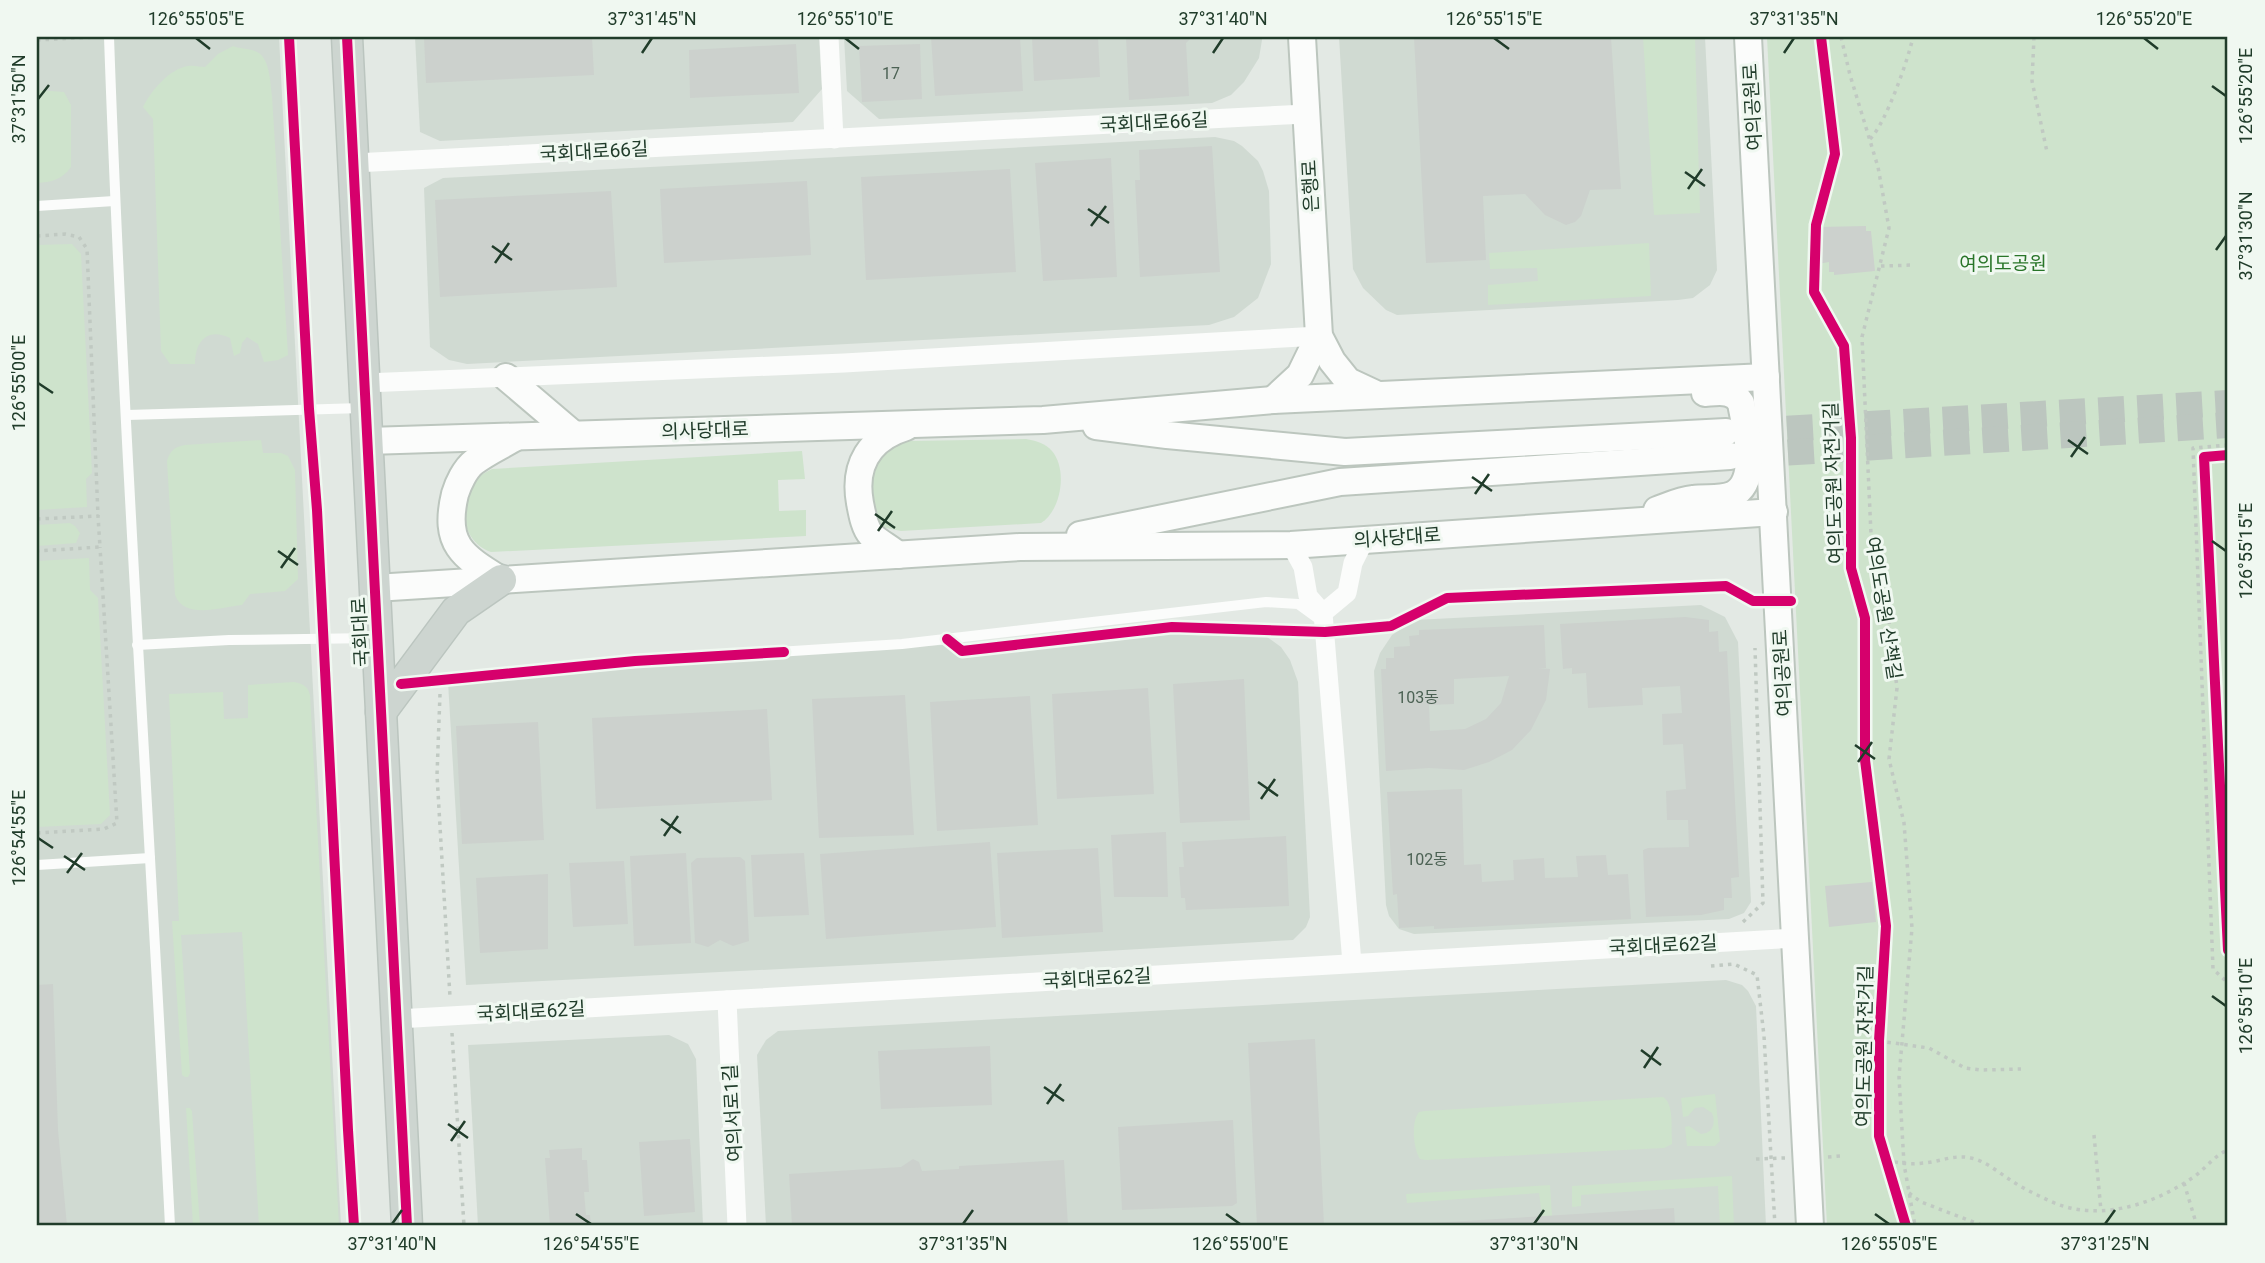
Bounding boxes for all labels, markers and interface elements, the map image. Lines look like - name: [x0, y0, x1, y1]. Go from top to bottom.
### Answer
- text: 126°55'05"E: [148, 8, 244, 29]
- text: 37°31'45"N: [607, 8, 697, 29]
- text: 126°55'10"E: [797, 8, 893, 29]
- text: 37°31'40"N: [1178, 8, 1268, 29]
- text: 126°55'15"E: [1446, 8, 1542, 29]
- text: 37°31'35"N: [1749, 8, 1839, 29]
- text: 126°55'20"E: [2096, 8, 2192, 29]
- text: 126°55'20"E: [2235, 48, 2256, 144]
- text: 37°31'50"N: [8, 54, 29, 144]
- street label: 여의공원로: [1739, 63, 1766, 151]
- house number: 17: [882, 64, 900, 83]
- street label: 국회대로66길: [1099, 108, 1209, 137]
- street label: 국회대로66길: [539, 137, 649, 166]
- street label: 은행로: [1298, 159, 1323, 213]
- text: 37°31'30"N: [2235, 191, 2256, 281]
- park label: 여의도공원: [1959, 252, 2047, 275]
- text: 126°55'00"E: [8, 335, 29, 431]
- street label: 여의도공원 자전거길: [1819, 402, 1848, 564]
- street label: 의사당대로: [661, 417, 749, 444]
- text: 126°55'15"E: [2235, 503, 2256, 599]
- street label: 의사당대로: [1353, 523, 1441, 552]
- street label: 여의도공원 산책길: [1861, 535, 1906, 681]
- street label: 국회대로: [347, 596, 374, 667]
- street label: 여의공원로: [1769, 629, 1796, 717]
- house number: 103동: [1397, 688, 1439, 707]
- text: 126°54'55"E: [8, 790, 29, 886]
- house number: 102동: [1406, 850, 1448, 869]
- street label: 국회대로62길: [1608, 931, 1718, 960]
- text: 126°55'10"E: [2235, 958, 2256, 1054]
- street label: 국회대로62길: [1042, 964, 1152, 993]
- street label: 여의도공원 자전거길: [1852, 965, 1877, 1127]
- street label: 국회대로62길: [476, 997, 586, 1026]
- street label: 여의서로1길: [718, 1063, 747, 1163]
- text: 37°31'40"N: [347, 1233, 437, 1254]
- text: 126°54'55"E: [543, 1233, 639, 1254]
- text: 37°31'35"N: [918, 1233, 1008, 1254]
- text: 126°55'00"E: [1192, 1233, 1288, 1254]
- text: 37°31'30"N: [1489, 1233, 1579, 1254]
- text: 126°55'05"E: [1841, 1233, 1937, 1254]
- text: 37°31'25"N: [2060, 1233, 2150, 1254]

